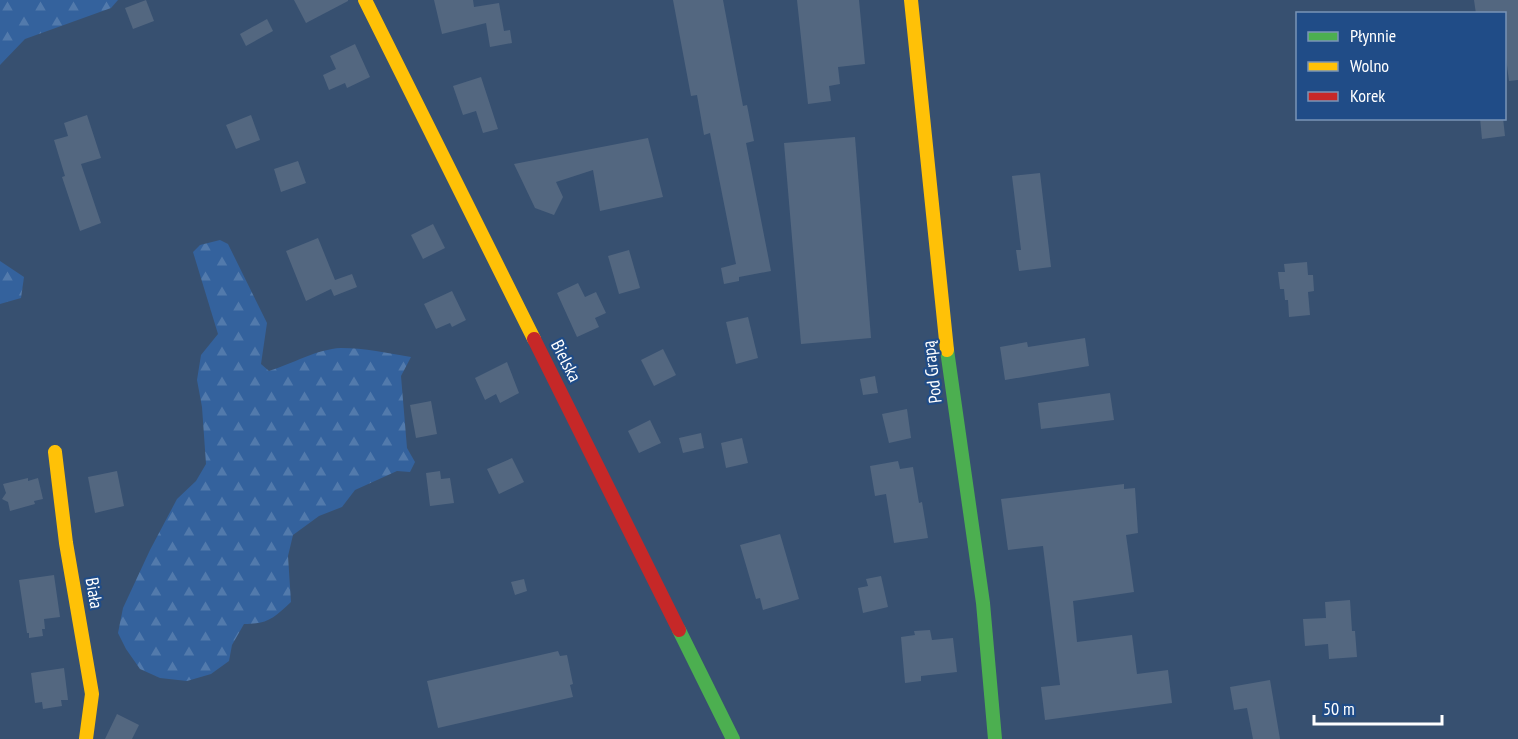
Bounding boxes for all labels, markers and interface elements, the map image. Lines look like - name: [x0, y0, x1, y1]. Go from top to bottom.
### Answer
- legend: [1296, 12, 1506, 120]
- text: Płynnie: [1350, 24, 1396, 47]
- text: Wolno: [1350, 54, 1389, 77]
- text: Korek: [1350, 84, 1385, 107]
- street label: Bielska: [546, 336, 587, 386]
- street label: Pod Grapą: [916, 339, 947, 405]
- street label: Biała: [80, 576, 109, 610]
- scale bar: [1314, 688, 1442, 726]
- text: 50 m: [1323, 697, 1355, 720]

